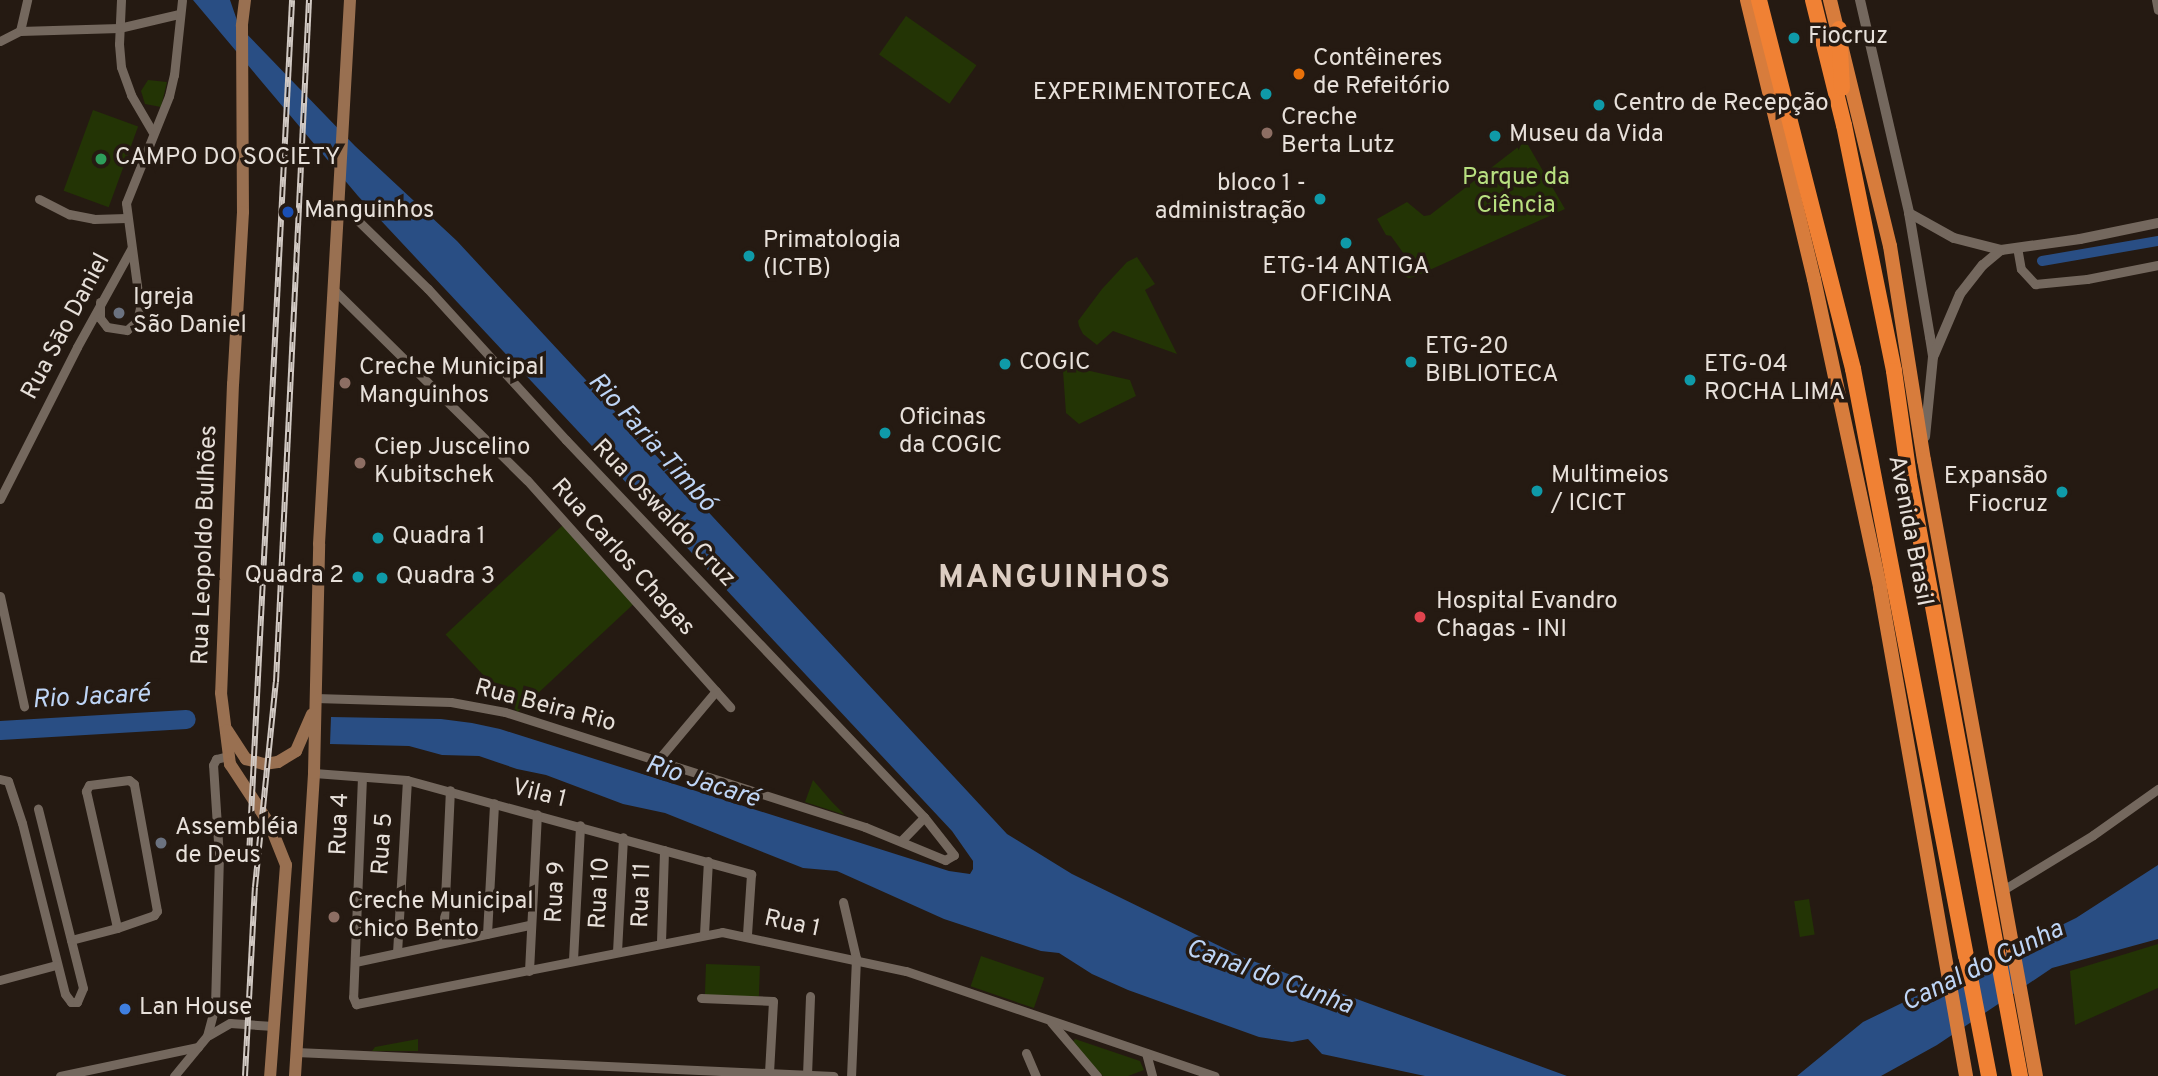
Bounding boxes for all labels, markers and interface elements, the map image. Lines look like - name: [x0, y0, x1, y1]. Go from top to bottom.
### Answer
- place label: Fiocruz: [1808, 24, 1888, 52]
- marker: Fiocruz: [1786, 30, 1802, 46]
- place label: Contêineres de Refeitório: [1313, 46, 1450, 102]
- marker: Contêineres de Refeitório: [1291, 66, 1307, 82]
- place label: EXPERIMENTOTECA: [1033, 80, 1252, 108]
- marker: EXPERIMENTOTECA: [1258, 86, 1274, 102]
- place label: Centro de Recepção: [1613, 91, 1829, 119]
- marker: Centro de Recepção: [1591, 97, 1607, 113]
- place label: Creche Berta Lutz: [1281, 105, 1395, 161]
- place label: Museu da Vida: [1509, 122, 1664, 150]
- marker: Creche Berta Lutz: [1259, 125, 1275, 141]
- marker: Museu da Vida: [1487, 128, 1503, 144]
- place label: CAMPO DO SOCIETY: [115, 145, 340, 173]
- marker: CAMPO DO SOCIETY: [93, 151, 109, 167]
- park label: Parque da Ciência: [1462, 165, 1570, 221]
- place label: bloco 1 - administração: [1155, 171, 1306, 227]
- marker: bloco 1 - administração: [1312, 191, 1328, 207]
- place label: Manguinhos: [304, 198, 434, 226]
- marker: Manguinhos: [278, 202, 298, 222]
- place label: Primatologia (ICTB): [763, 228, 901, 284]
- marker: ETG-14 ANTIGA OFICINA: [1338, 235, 1354, 251]
- marker: Primatologia (ICTB): [741, 248, 757, 264]
- street label: Rua Sāo Daniel: [16, 249, 118, 405]
- place label: ETG-14 ANTIGA OFICINA: [1262, 254, 1430, 310]
- place label: Igreja São Daniel: [133, 285, 247, 341]
- marker: Igreja São Daniel: [111, 305, 127, 321]
- place label: ETG-20 BIBLIOTECA: [1425, 334, 1558, 390]
- place label: COGIC: [1019, 350, 1090, 378]
- place label: ETG-04 ROCHA LIMA: [1704, 352, 1846, 408]
- marker: ETG-20 BIBLIOTECA: [1403, 354, 1419, 370]
- place label: Creche Municipal Manguinhos: [359, 355, 545, 411]
- marker: COGIC: [997, 356, 1013, 372]
- water label: Rio Faria-Timbó: [580, 367, 722, 519]
- marker: ETG-04 ROCHA LIMA: [1682, 372, 1698, 388]
- marker: Creche Municipal Manguinhos: [337, 375, 353, 391]
- place label: Oficinas da COGIC: [899, 405, 1002, 461]
- street label: Rua Leopoldo Bulhões: [187, 425, 225, 665]
- marker: Oficinas da COGIC: [877, 425, 893, 441]
- street label: Rua Oswaldo Cruz: [585, 434, 741, 594]
- place label: Ciep Juscelino Kubitschek: [374, 435, 530, 491]
- street label: Avenida Brasil: [1880, 453, 1938, 609]
- marker: Ciep Juscelino Kubitschek: [352, 455, 368, 471]
- place label: Multimeios / ICICT: [1551, 463, 1669, 519]
- place label: Expansão Fiocruz: [1944, 464, 2048, 520]
- street label: Rua Carlos Chagas: [544, 474, 700, 642]
- marker: Multimeios / ICICT: [1529, 483, 1545, 499]
- marker: Expansão Fiocruz: [2054, 484, 2070, 500]
- place label: Quadra 1: [392, 524, 486, 552]
- marker: Quadra 1: [370, 530, 386, 546]
- district label: MANGUINHOS: [939, 560, 1171, 598]
- place label: Quadra 2: [245, 563, 344, 591]
- place label: Quadra 3: [396, 564, 495, 592]
- marker: Quadra 2: [350, 569, 366, 585]
- marker: Quadra 3: [374, 570, 390, 586]
- place label: Hospital Evandro Chagas - INI: [1436, 589, 1618, 645]
- marker: Hospital Evandro Chagas - INI: [1410, 607, 1430, 627]
- street label: Rua Beira Rio: [471, 674, 619, 740]
- water label: Rio Jacaré: [31, 679, 151, 717]
- water label: Rio Jacaré: [641, 750, 763, 816]
- street label: Vila 1: [509, 774, 569, 816]
- street label: Rua 4: [326, 792, 356, 856]
- street label: Rua 5: [367, 812, 401, 876]
- place label: Assembléia de Deus: [175, 815, 298, 871]
- marker: Assembléia de Deus: [153, 835, 169, 851]
- street label: Rua 10: [585, 856, 617, 930]
- street label: Rua 9: [541, 860, 573, 924]
- street label: Rua 11: [627, 862, 659, 928]
- place label: Creche Municipal Chico Bento: [348, 889, 534, 945]
- street label: Rua 1: [761, 905, 823, 945]
- marker: Creche Municipal Chico Bento: [326, 909, 342, 925]
- water label: Canal do Cunha: [1897, 915, 2069, 1019]
- water label: Canal do Cunha: [1181, 933, 1357, 1023]
- place label: Lan House: [139, 995, 252, 1023]
- marker: Lan House: [117, 1001, 133, 1017]

